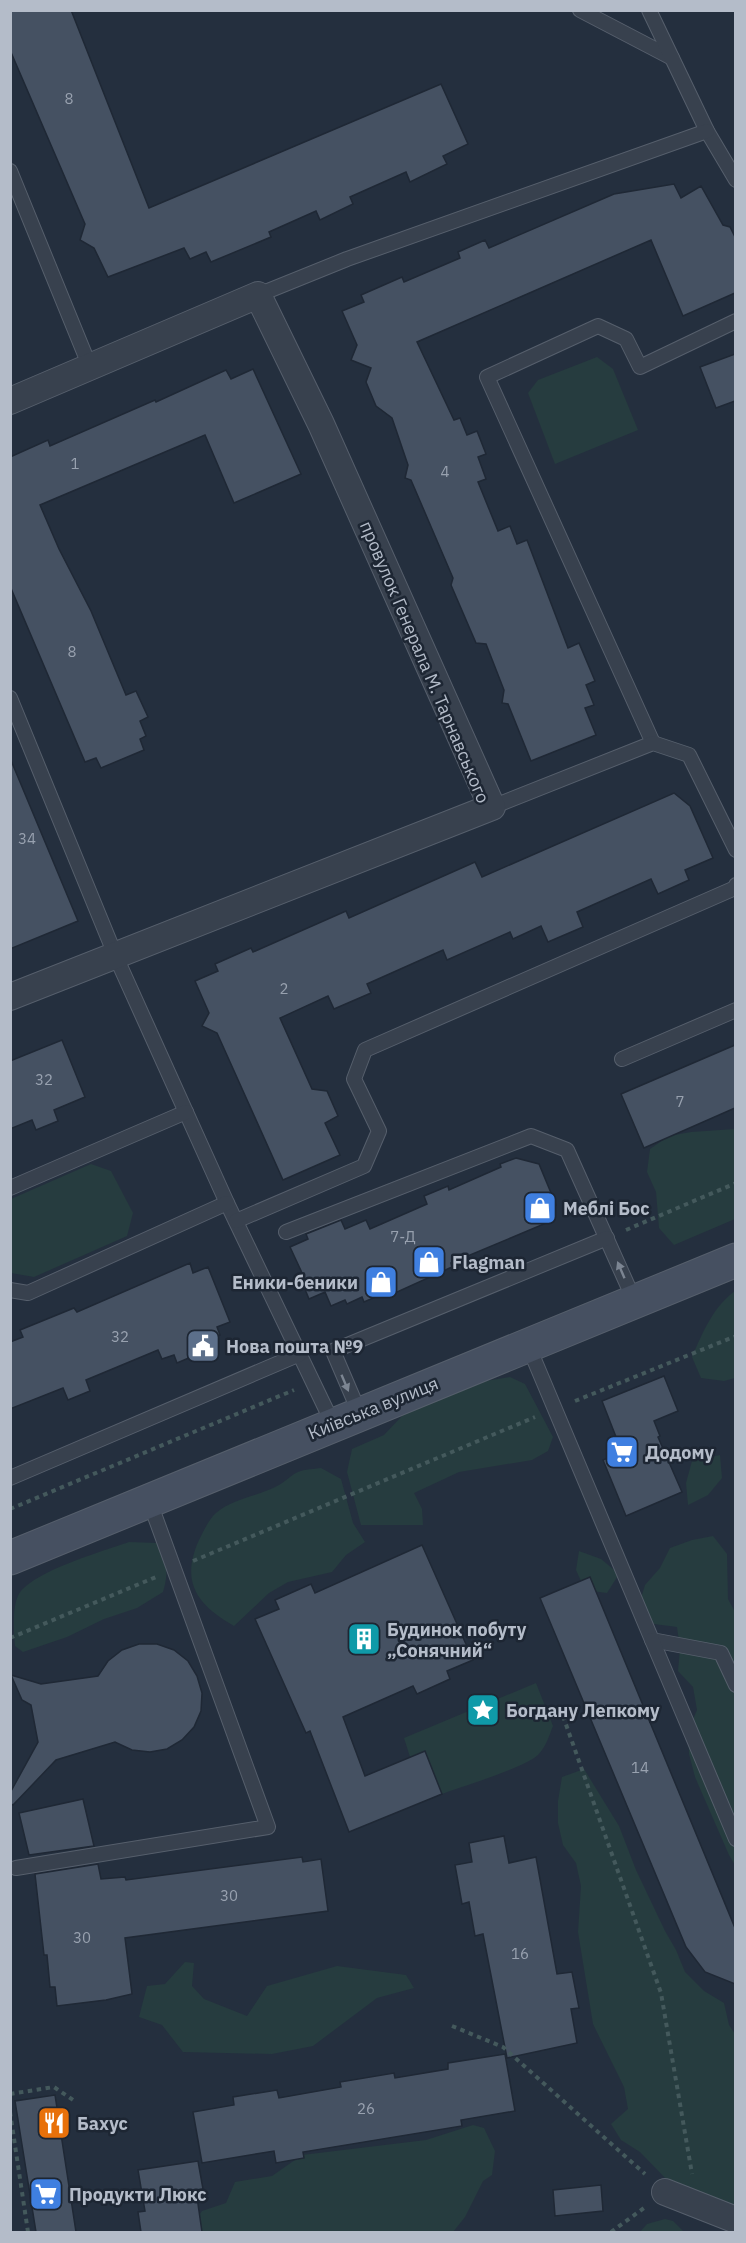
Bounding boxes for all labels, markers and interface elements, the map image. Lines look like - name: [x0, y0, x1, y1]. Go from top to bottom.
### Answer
- house number: 8: [64, 89, 74, 108]
- house number: 1: [70, 454, 80, 473]
- house number: 4: [440, 462, 450, 481]
- street label: провулок Генерала М. Тарнавського: [355, 517, 495, 807]
- house number: 8: [67, 642, 77, 661]
- house number: 34: [18, 829, 36, 848]
- house number: 2: [279, 979, 289, 998]
- house number: 32: [35, 1070, 53, 1089]
- house number: 7: [675, 1092, 685, 1111]
- shop icon: Меблі Бос: [522, 1190, 558, 1226]
- place label: Меблі Бос: [563, 1197, 650, 1220]
- house number: 7-Д: [390, 1227, 416, 1246]
- shop icon: Flagman: [411, 1244, 447, 1280]
- place label: Flagman: [452, 1251, 525, 1274]
- one-way arrow: [616, 1261, 626, 1279]
- shop icon: Еники-беники: [363, 1264, 399, 1300]
- place label: Еники-беники: [232, 1271, 358, 1294]
- house number: 32: [111, 1327, 129, 1346]
- public building icon: Нова пошта №9: [185, 1328, 221, 1364]
- place label: Нова пошта №9: [226, 1335, 363, 1358]
- street label: Київська вулиця: [304, 1371, 442, 1445]
- one-way arrow: [340, 1374, 350, 1392]
- supermarket icon: Додому: [604, 1434, 640, 1470]
- place label: Додому: [645, 1441, 715, 1464]
- place label: Будинок побуту „Сонячний“: [387, 1618, 527, 1662]
- building icon: Будинок побуту „Сонячний“: [346, 1621, 382, 1657]
- place icon: Богдану Лепкому: [465, 1692, 501, 1728]
- place label: Богдану Лепкому: [506, 1699, 660, 1722]
- house number: 14: [631, 1758, 649, 1777]
- house number: 30: [220, 1886, 238, 1905]
- house number: 30: [73, 1928, 91, 1947]
- house number: 16: [511, 1944, 529, 1963]
- house number: 26: [357, 2099, 375, 2118]
- restaurant icon: Бахус: [36, 2105, 72, 2141]
- place label: Бахус: [77, 2112, 128, 2135]
- supermarket icon: Продукти Люкс: [28, 2176, 64, 2212]
- place label: Продукти Люкс: [69, 2183, 207, 2206]

